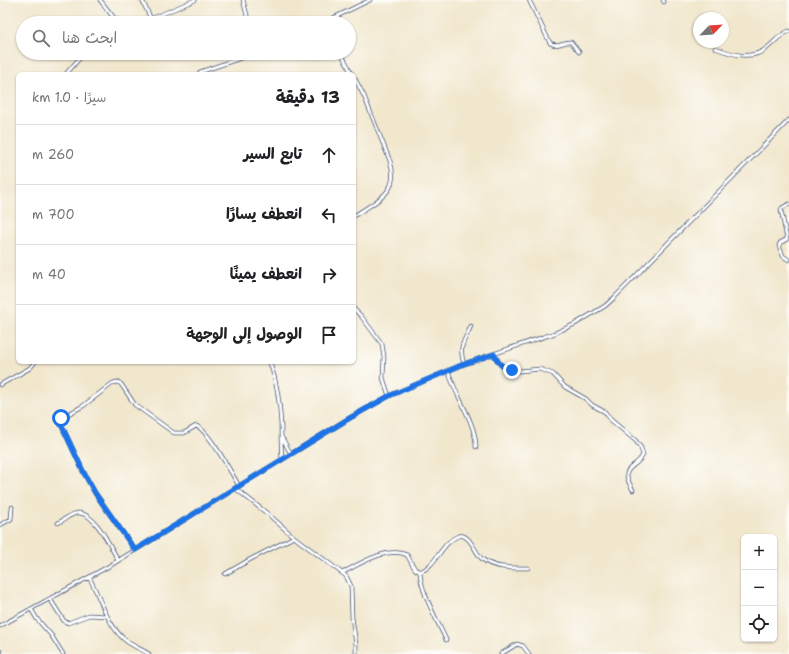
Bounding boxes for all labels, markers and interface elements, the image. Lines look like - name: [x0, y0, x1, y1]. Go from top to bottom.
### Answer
- north arrow: [693, 12, 729, 48]
- search box: [16, 16, 356, 60]
- icon: search: [30, 27, 52, 49]
- text: ابحث هنا: [62, 28, 117, 48]
- text: 13 دقيقة: [276, 86, 340, 108]
- text: سيرًا · 1.0 km: [32, 89, 106, 106]
- text: تابع السير: [243, 144, 302, 164]
- icon: ahead: [318, 144, 340, 166]
- text: 260 m: [32, 146, 74, 163]
- text: انعطف يسارًا: [226, 204, 302, 224]
- icon: left: [318, 204, 340, 226]
- text: 700 m: [32, 206, 75, 223]
- text: انعطف يمينًا: [230, 264, 302, 284]
- icon: right: [318, 264, 340, 286]
- text: 40 m: [32, 266, 66, 283]
- text: الوصول إلى الوجهة: [186, 324, 302, 344]
- icon: arrive: [318, 324, 340, 346]
- route end: [503, 361, 521, 379]
- route start: [52, 409, 70, 427]
- map controls: [741, 534, 777, 642]
- button: +: [741, 534, 777, 570]
- button: −: [741, 570, 777, 606]
- button: locate: [741, 606, 777, 642]

